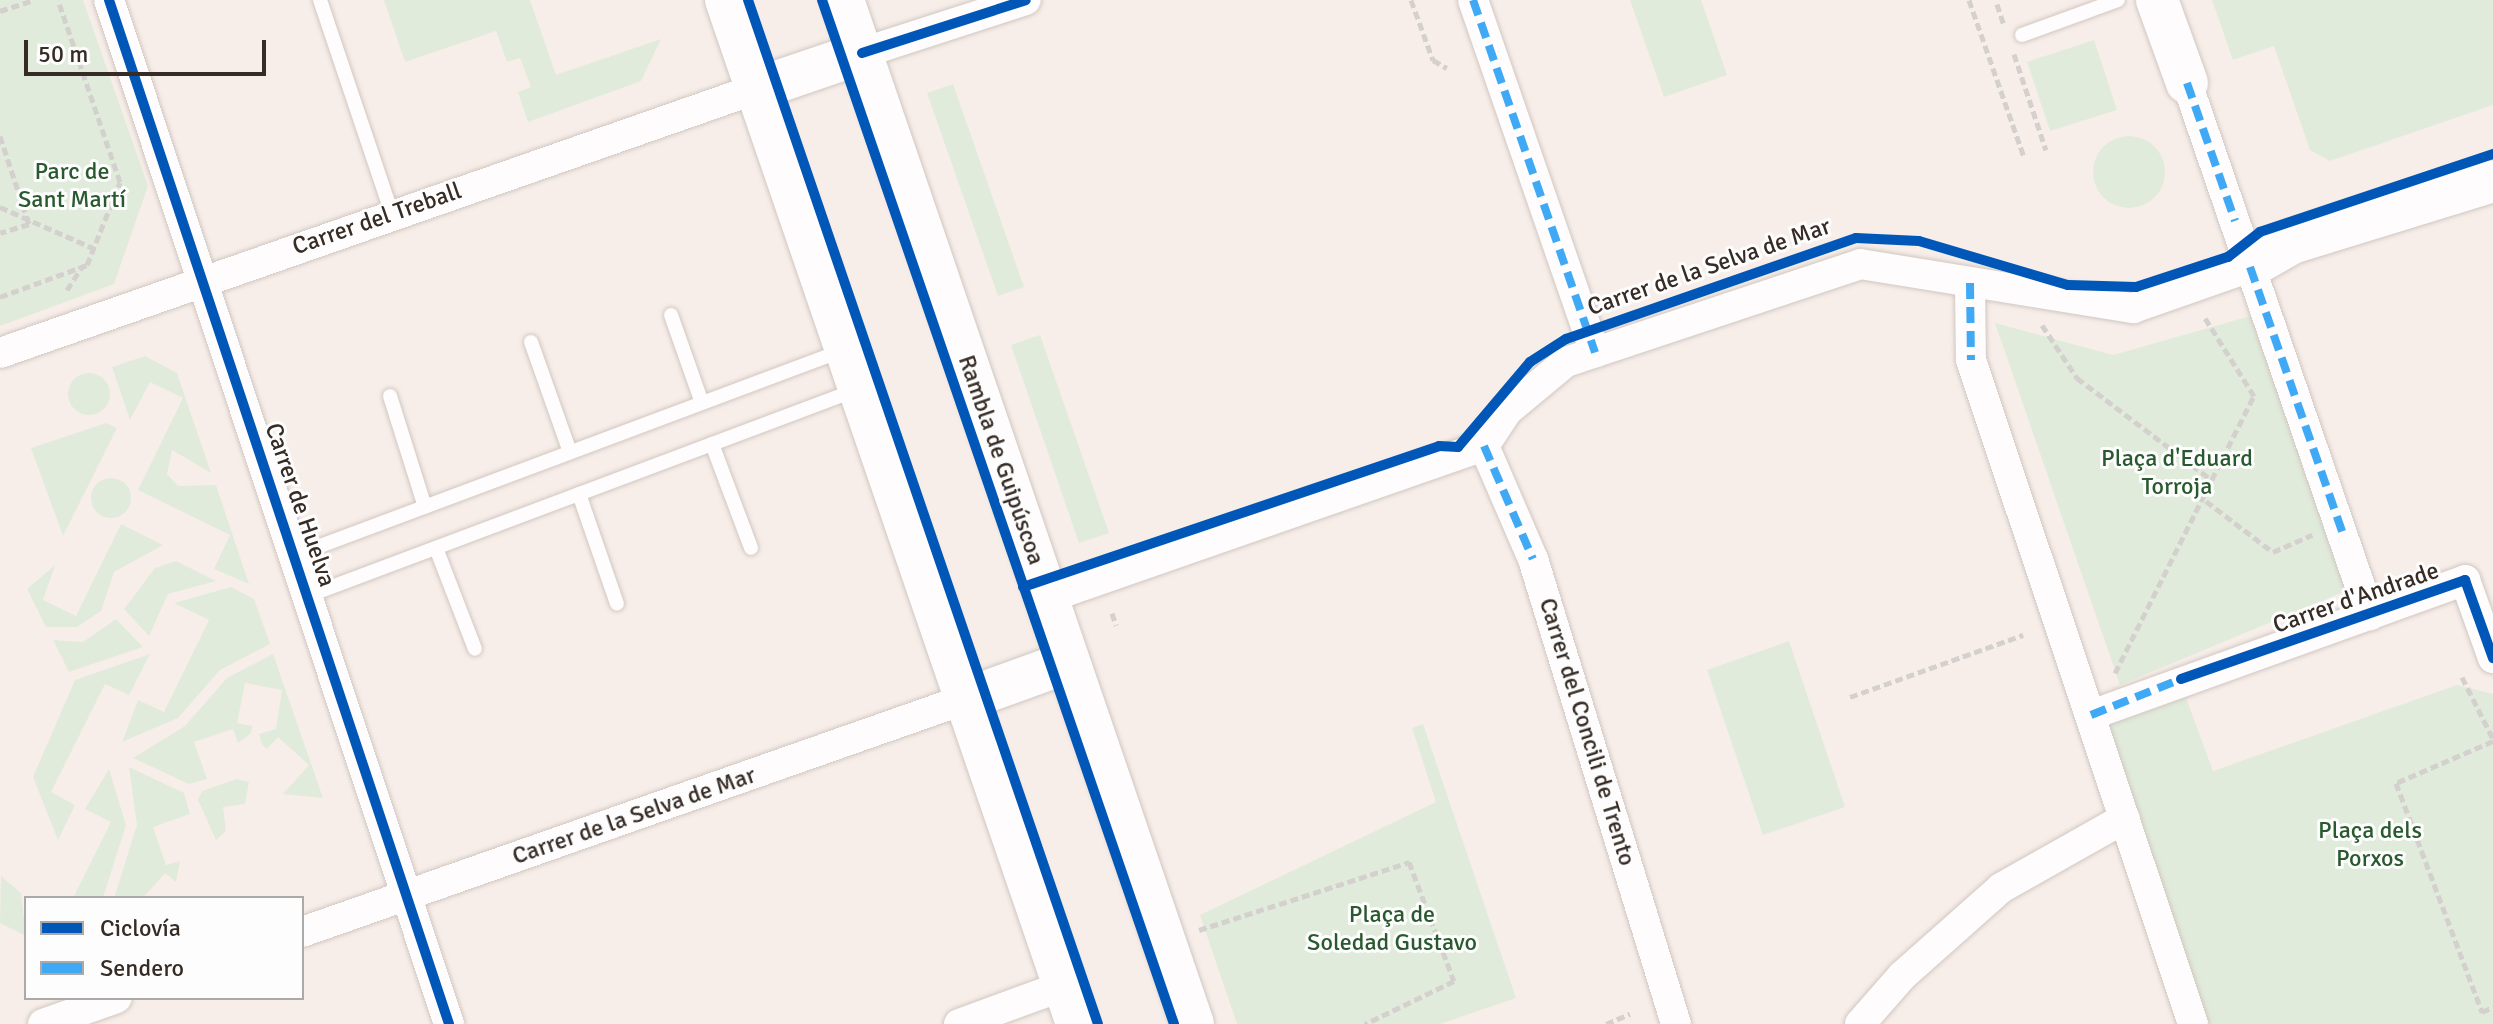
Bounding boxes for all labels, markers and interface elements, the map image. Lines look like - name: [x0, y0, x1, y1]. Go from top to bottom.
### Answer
- scale bar: [28, 24, 270, 74]
- text: 50 m: [38, 39, 88, 69]
- park label: Parc de Sant Martí: [18, 158, 126, 214]
- street label: Carrer del Treball: [289, 177, 465, 261]
- street label: Carrer de la Selva de Mar: [1584, 212, 1834, 322]
- street label: Rambla de Guipúscoa: [952, 351, 1050, 569]
- street label: Carrer de Huelva: [259, 419, 341, 591]
- park label: Plaça d'Eduard Torroja: [2101, 445, 2253, 501]
- street label: Carrer d'Andrade: [2269, 556, 2443, 640]
- street label: Carrer del Concili de Trento: [1533, 595, 1641, 869]
- street label: Carrer de la Selva de Mar: [509, 761, 759, 871]
- park label: Plaça dels Porxos: [2318, 817, 2422, 873]
- legend: [24, 896, 304, 1000]
- park label: Plaça de Soledad Gustavo: [1307, 901, 1477, 957]
- text: Ciclovía: [100, 913, 181, 943]
- text: Sendero: [100, 953, 184, 983]

